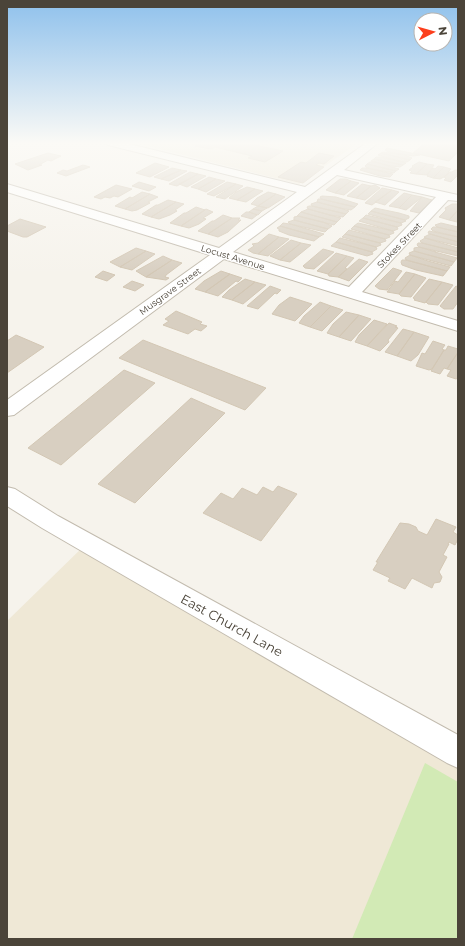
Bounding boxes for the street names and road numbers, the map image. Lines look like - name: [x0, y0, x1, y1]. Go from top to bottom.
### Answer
- street label: Stokes Street: [374, 220, 424, 270]
- street label: Locust Avenue: [200, 242, 267, 272]
- street label: Musgrave Street: [137, 265, 203, 317]
- street label: East Church Lane: [178, 590, 286, 660]

